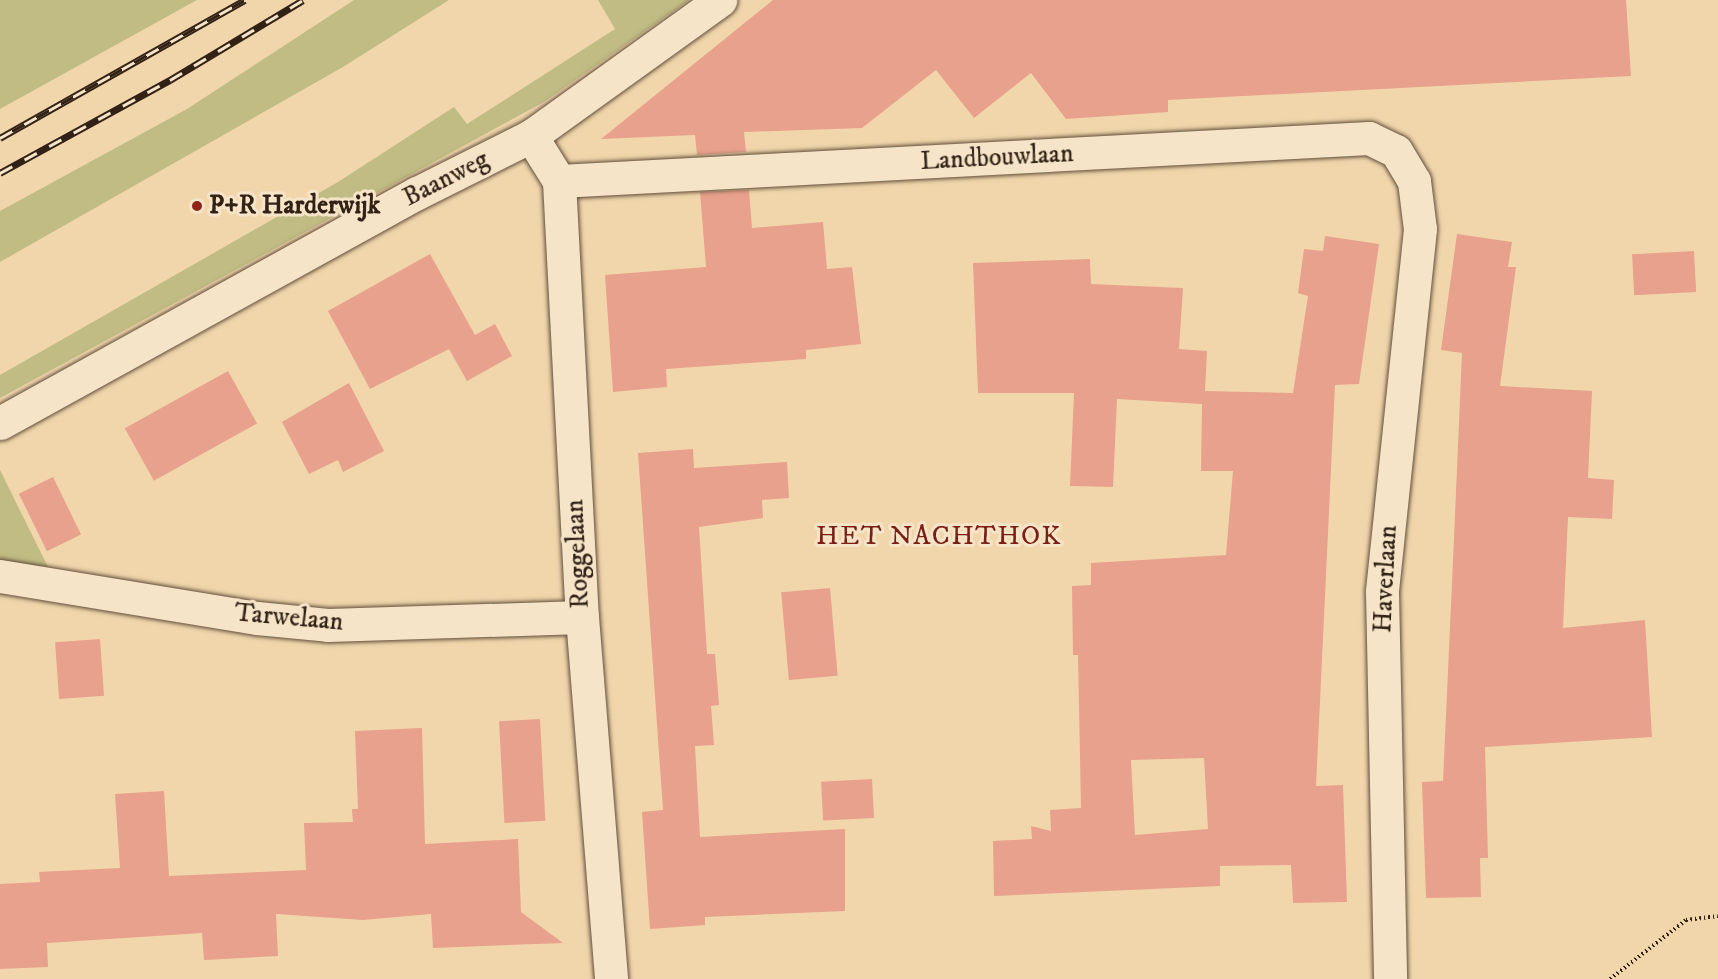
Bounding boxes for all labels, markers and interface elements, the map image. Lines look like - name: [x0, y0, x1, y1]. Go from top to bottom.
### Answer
- street label: Landbouwlaan: [920, 138, 1074, 178]
- street label: Baanweg: [398, 144, 494, 214]
- place label: P+R Harderwijk: [209, 190, 380, 222]
- marker: P+R Harderwijk: [190, 199, 204, 213]
- street label: Roggelaan: [560, 499, 596, 609]
- district label: HET NACHTHOK: [816, 521, 1062, 553]
- street label: Haverlaan: [1368, 524, 1404, 634]
- street label: Tarwelaan: [233, 598, 345, 638]

